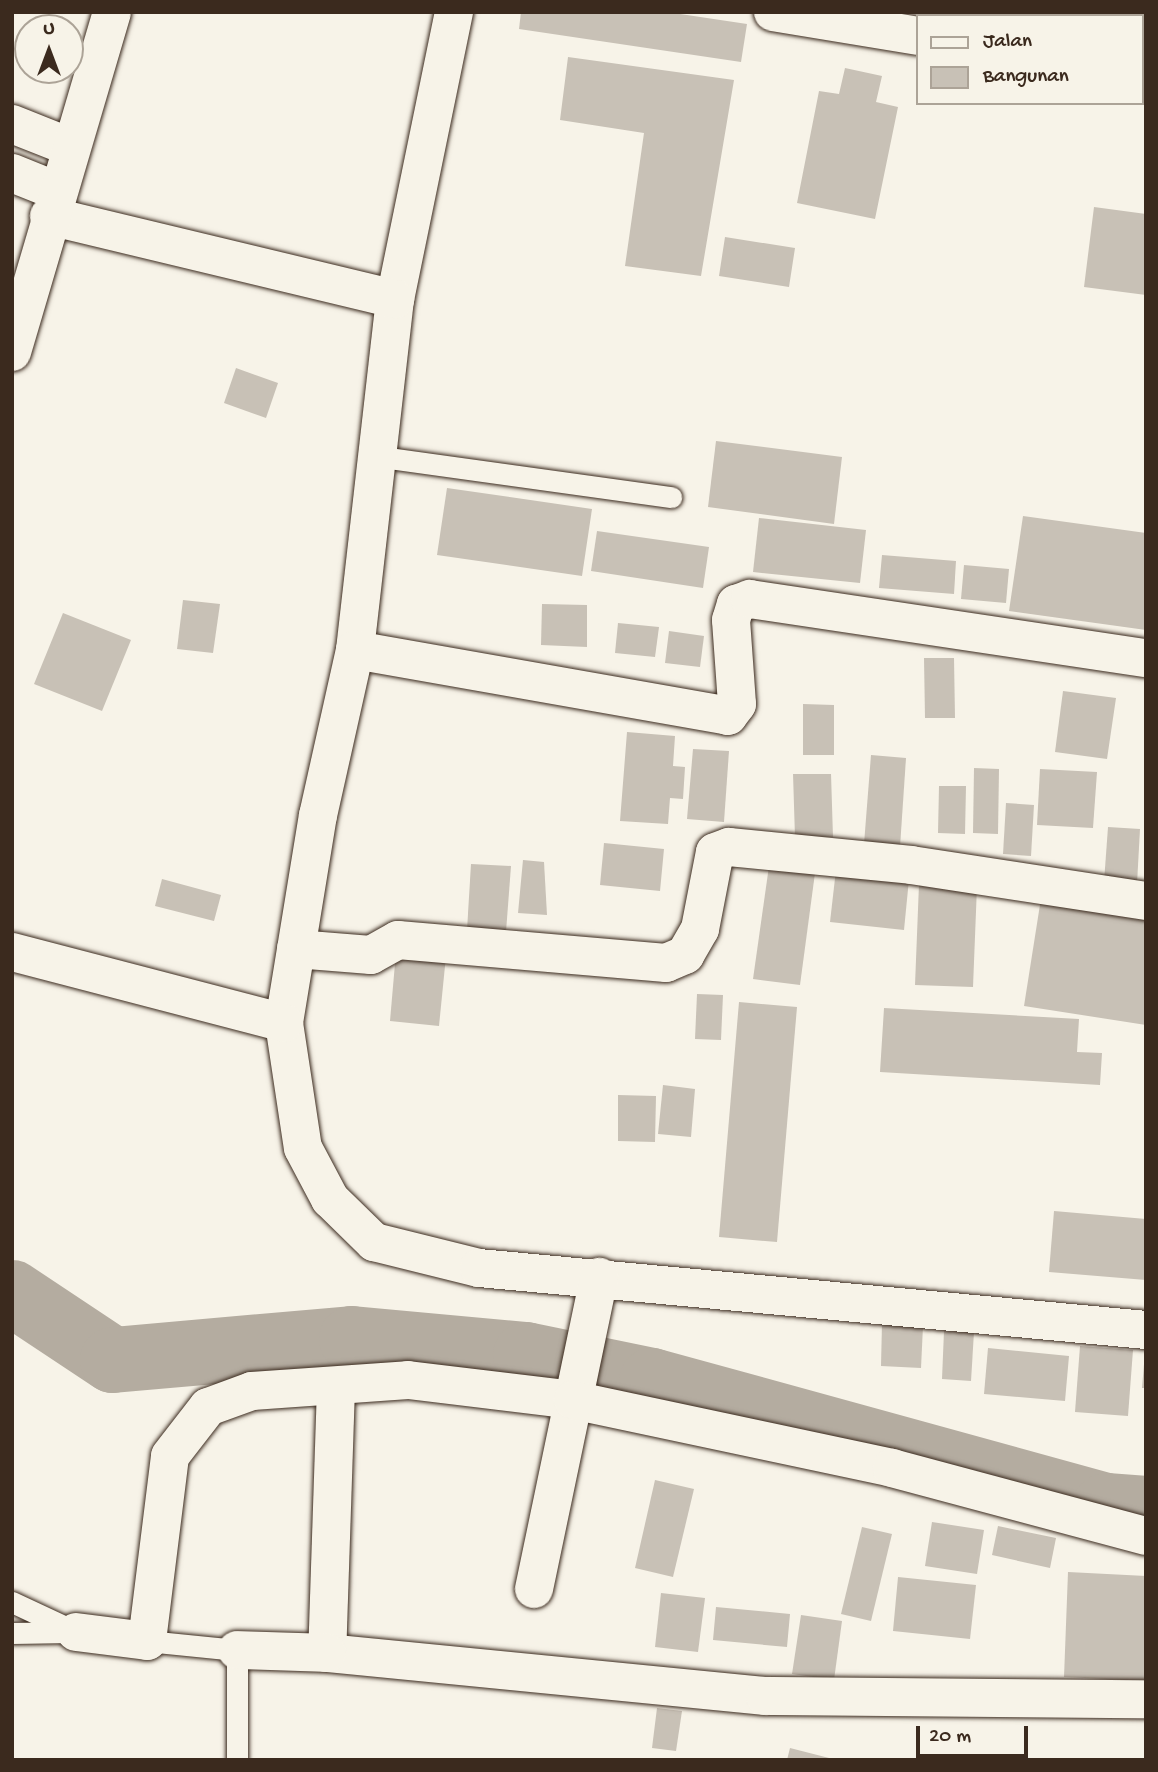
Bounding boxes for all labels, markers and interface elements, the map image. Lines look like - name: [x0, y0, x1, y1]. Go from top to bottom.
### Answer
- north arrow: [14, 14, 84, 84]
- legend: [916, 14, 1144, 105]
- text: U: [44, 18, 54, 41]
- text: Jalan: [983, 30, 1032, 55]
- text: Bangunan: [983, 65, 1069, 90]
- scale bar: [920, 1712, 1032, 1756]
- text: 20 m: [929, 1725, 971, 1750]

